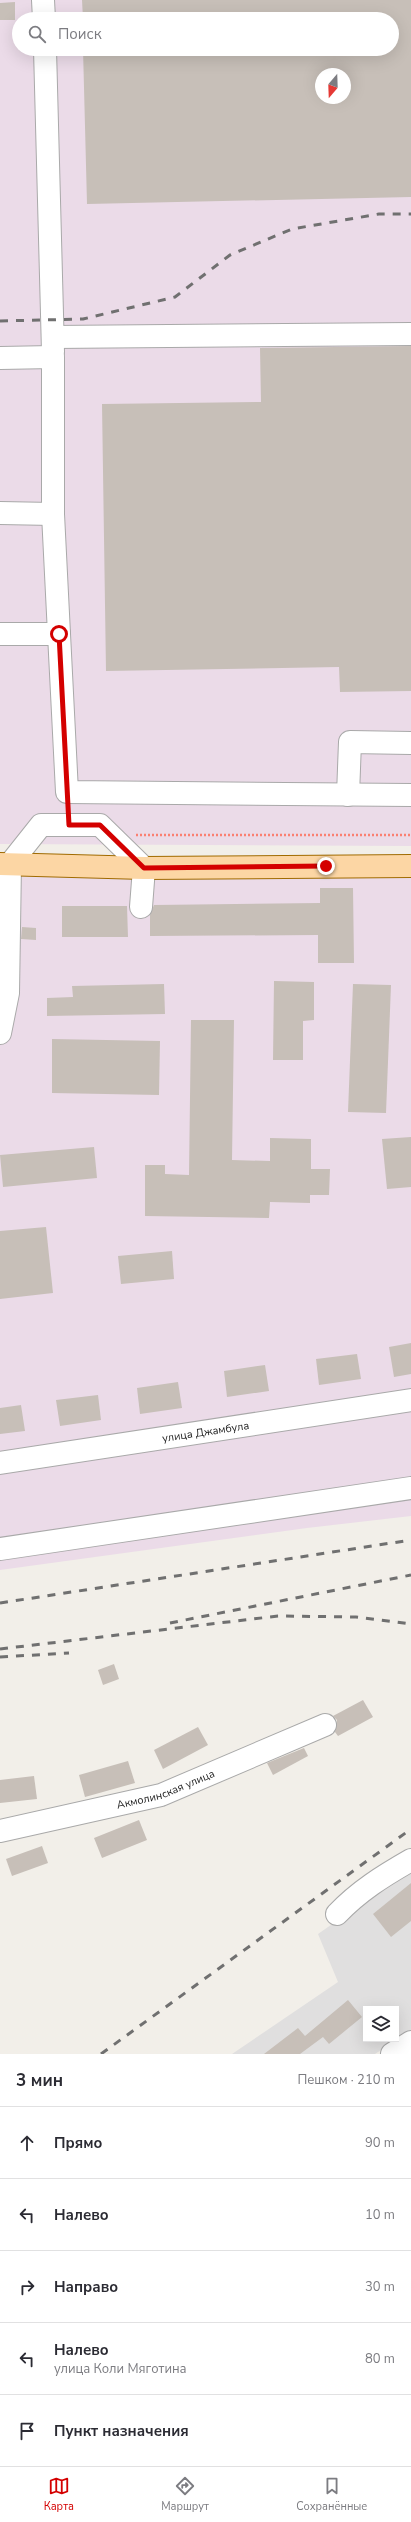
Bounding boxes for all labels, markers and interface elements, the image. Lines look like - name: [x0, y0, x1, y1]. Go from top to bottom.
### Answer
- search box: [12, 12, 399, 56]
- icon: search: [26, 23, 48, 45]
- text: Поиск: [58, 24, 102, 44]
- north arrow: [315, 68, 351, 104]
- route start: [50, 625, 68, 643]
- route end: [317, 857, 335, 875]
- street label: улица Джамбула: [161, 1418, 250, 1446]
- street label: Акмолинская улица: [115, 1766, 217, 1813]
- map controls: [363, 2006, 399, 2042]
- button: layers: [363, 2006, 399, 2042]
- text: 3 мин: [16, 2069, 63, 2092]
- text: Пешком · 210 m: [297, 2071, 395, 2089]
- icon: ahead: [16, 2132, 38, 2154]
- text: Прямо: [54, 2133, 102, 2153]
- text: 90 m: [365, 2134, 395, 2152]
- icon: left: [16, 2204, 38, 2226]
- text: Налево: [54, 2205, 109, 2225]
- text: 10 m: [365, 2206, 395, 2224]
- icon: right: [16, 2276, 38, 2298]
- text: Направо: [54, 2277, 118, 2297]
- text: 30 m: [365, 2278, 395, 2296]
- text: Налево: [54, 2340, 109, 2360]
- icon: left: [16, 2348, 38, 2370]
- text: 80 m: [365, 2350, 395, 2368]
- text: улица Коли Мяготина: [54, 2360, 187, 2378]
- icon: arrive: [16, 2420, 38, 2442]
- text: Пункт назначения: [54, 2421, 189, 2441]
- tab: Карта: [44, 2475, 74, 2514]
- tab: Маршрут: [161, 2475, 209, 2514]
- tab: Сохранённые: [296, 2475, 367, 2514]

